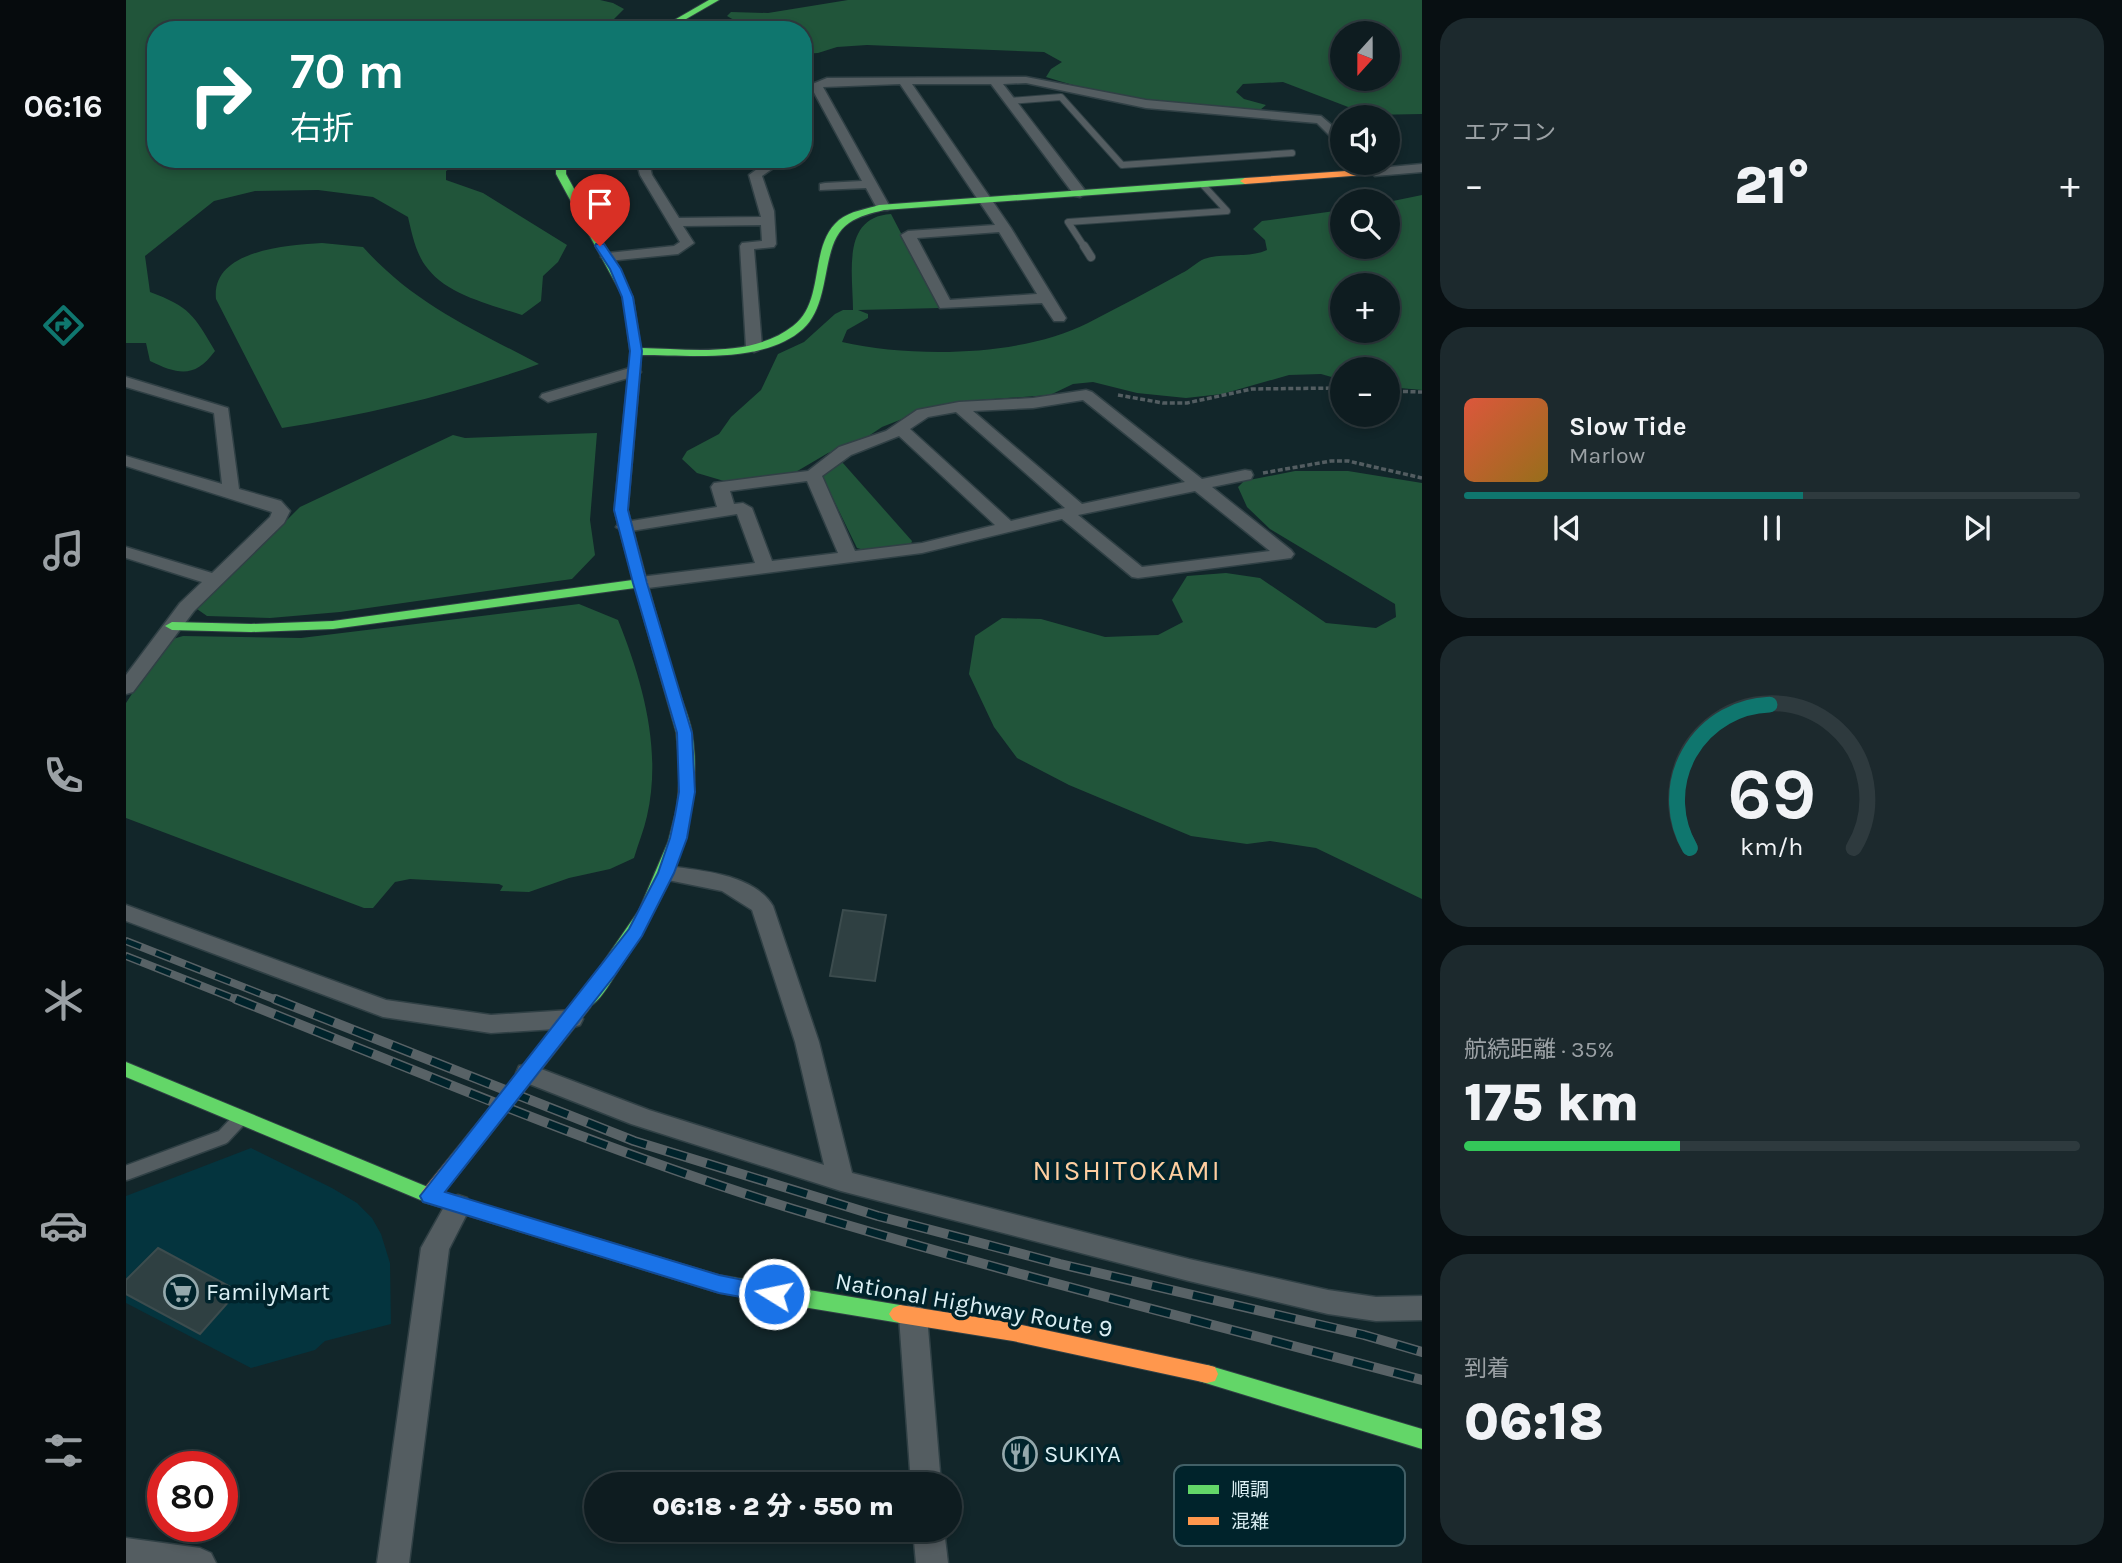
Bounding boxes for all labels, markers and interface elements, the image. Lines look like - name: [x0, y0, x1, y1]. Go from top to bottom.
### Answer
- north arrow: [1330, 21, 1400, 91]
- map controls: [1330, 21, 1400, 427]
- text: 70 m: [290, 43, 404, 100]
- icon: right: [175, 49, 266, 140]
- text: 06:16: [23, 88, 103, 125]
- button: sound: [1330, 105, 1400, 175]
- text: 右折: [290, 110, 354, 147]
- text: エアコン: [1464, 119, 1556, 146]
- text: 21°: [1734, 155, 1810, 216]
- text: −: [1464, 163, 1484, 208]
- text: +: [2060, 163, 2080, 208]
- pin: [570, 174, 630, 246]
- icon: arrive: [581, 185, 619, 223]
- button: search: [1330, 189, 1400, 259]
- button: +: [1330, 273, 1400, 343]
- icon: directions: [39, 301, 88, 350]
- button: −: [1330, 357, 1400, 427]
- text: Slow Tide: [1569, 411, 1687, 442]
- text: Marlow: [1569, 442, 1645, 469]
- icon: previous: [1548, 509, 1586, 547]
- icon: pause: [1753, 509, 1791, 547]
- icon: next: [1958, 509, 1996, 547]
- icon: music: [39, 526, 88, 575]
- icon: phone: [39, 751, 88, 800]
- text: 69: [1728, 751, 1816, 836]
- text: km/h: [1740, 831, 1804, 860]
- icon: climate: [39, 976, 88, 1025]
- text: 航続距離 · 35%: [1464, 1036, 1614, 1063]
- text: 175 km: [1464, 1072, 1639, 1133]
- district label: NISHITOKAMI: [1032, 1154, 1222, 1187]
- icon: car: [39, 1201, 88, 1250]
- position arrow: [737, 1257, 811, 1331]
- street label: National Highway Route 9: [833, 1267, 1115, 1343]
- supermarket icon: FamilyMart: [162, 1273, 200, 1311]
- place label: FamilyMart: [206, 1278, 330, 1306]
- text: 到着: [1464, 1355, 1510, 1382]
- text: 06:18: [1464, 1391, 1604, 1452]
- icon: filters: [39, 1426, 88, 1475]
- restaurant icon: SUKIYA: [1001, 1435, 1039, 1473]
- place label: SUKIYA: [1044, 1440, 1121, 1468]
- speed limit sign: 80: [147, 1451, 238, 1542]
- legend: [1174, 1465, 1405, 1546]
- text: 順調: [1231, 1479, 1269, 1501]
- text: 06:18 · 2 分 · 550 m: [652, 1491, 894, 1522]
- text: 混雑: [1231, 1511, 1269, 1533]

